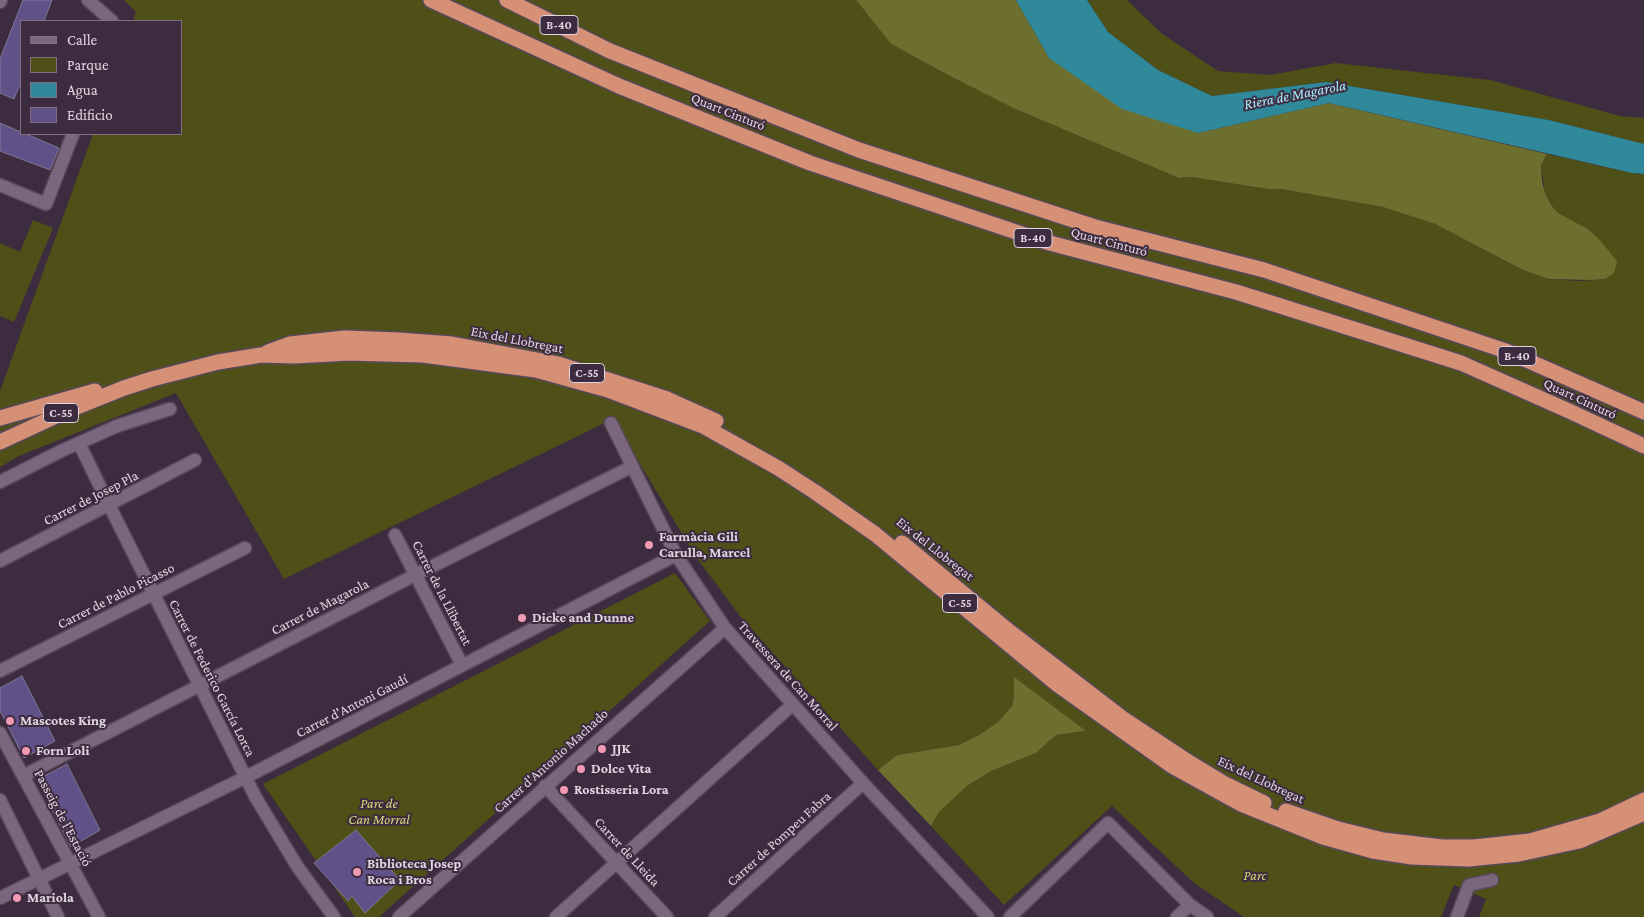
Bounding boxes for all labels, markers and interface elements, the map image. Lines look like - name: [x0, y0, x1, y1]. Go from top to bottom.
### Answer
- road number: B-40: [540, 16, 578, 34]
- legend: [20, 20, 182, 135]
- text: Calle: [67, 32, 97, 48]
- text: Parque: [67, 57, 108, 73]
- water label: Riera de Magarola: [1242, 76, 1348, 114]
- text: Agua: [67, 82, 98, 98]
- street label: Quart Cinturó: [688, 89, 768, 135]
- text: Edificio: [67, 107, 113, 123]
- street label: Quart Cinturó: [1069, 224, 1149, 260]
- road number: B-40: [1014, 228, 1052, 248]
- street label: Eix del Llobregat: [469, 323, 565, 357]
- road number: B-40: [1498, 346, 1536, 366]
- road number: C-55: [570, 363, 604, 382]
- street label: Quart Cinturó: [1541, 375, 1619, 423]
- road number: C-55: [44, 403, 78, 422]
- street label: Carrer de Josep Pla: [41, 467, 141, 529]
- street label: Eix del Llobregat: [893, 514, 977, 584]
- place label: Farmàcia Gili Carulla, Marcel: [659, 529, 750, 562]
- street label: Carrer de la Llibertat: [408, 538, 476, 648]
- marker: Farmàcia Gili Carulla, Marcel: [643, 539, 655, 551]
- street label: Carrer de Pablo Picasso: [55, 559, 177, 633]
- street label: Carrer de Magarola: [268, 575, 372, 639]
- road number: C-55: [942, 594, 978, 612]
- street label: Carrer de Federico García Lorca: [165, 597, 259, 759]
- place label: Dicke and Dunne: [532, 610, 634, 626]
- marker: Dicke and Dunne: [516, 612, 528, 624]
- street label: Travessera de Can Morral: [734, 618, 842, 734]
- street label: Carrer d'Antoni Gaudí: [293, 671, 411, 741]
- street label: Carrer d'Antonio Machado: [490, 705, 612, 817]
- place label: Mascotes King: [20, 713, 106, 729]
- marker: Mascotes King: [4, 715, 16, 727]
- place label: JJK: [612, 741, 630, 757]
- place label: Forn Loli: [36, 743, 89, 759]
- marker: JJK: [596, 743, 608, 755]
- marker: Forn Loli: [20, 745, 32, 757]
- street label: Eix del Llobregat: [1215, 753, 1307, 807]
- place label: Dolce Vita: [591, 761, 651, 777]
- marker: Dolce Vita: [575, 763, 587, 775]
- street label: Passeig de l'Estació: [30, 767, 96, 869]
- place label: Rostisseria Lora: [574, 782, 668, 798]
- marker: Rostisseria Lora: [558, 784, 570, 796]
- street label: Carrer de Pompeu Fabra: [724, 788, 834, 890]
- park label: Parc de Can Morral: [348, 796, 410, 829]
- street label: Carrer de Lleida: [591, 814, 663, 890]
- place label: Biblioteca Josep Roca i Bros: [367, 856, 461, 889]
- marker: Biblioteca Josep Roca i Bros: [351, 866, 363, 878]
- park label: Parc: [1244, 868, 1266, 884]
- place label: Mariola: [27, 890, 74, 906]
- marker: Mariola: [11, 892, 23, 904]

